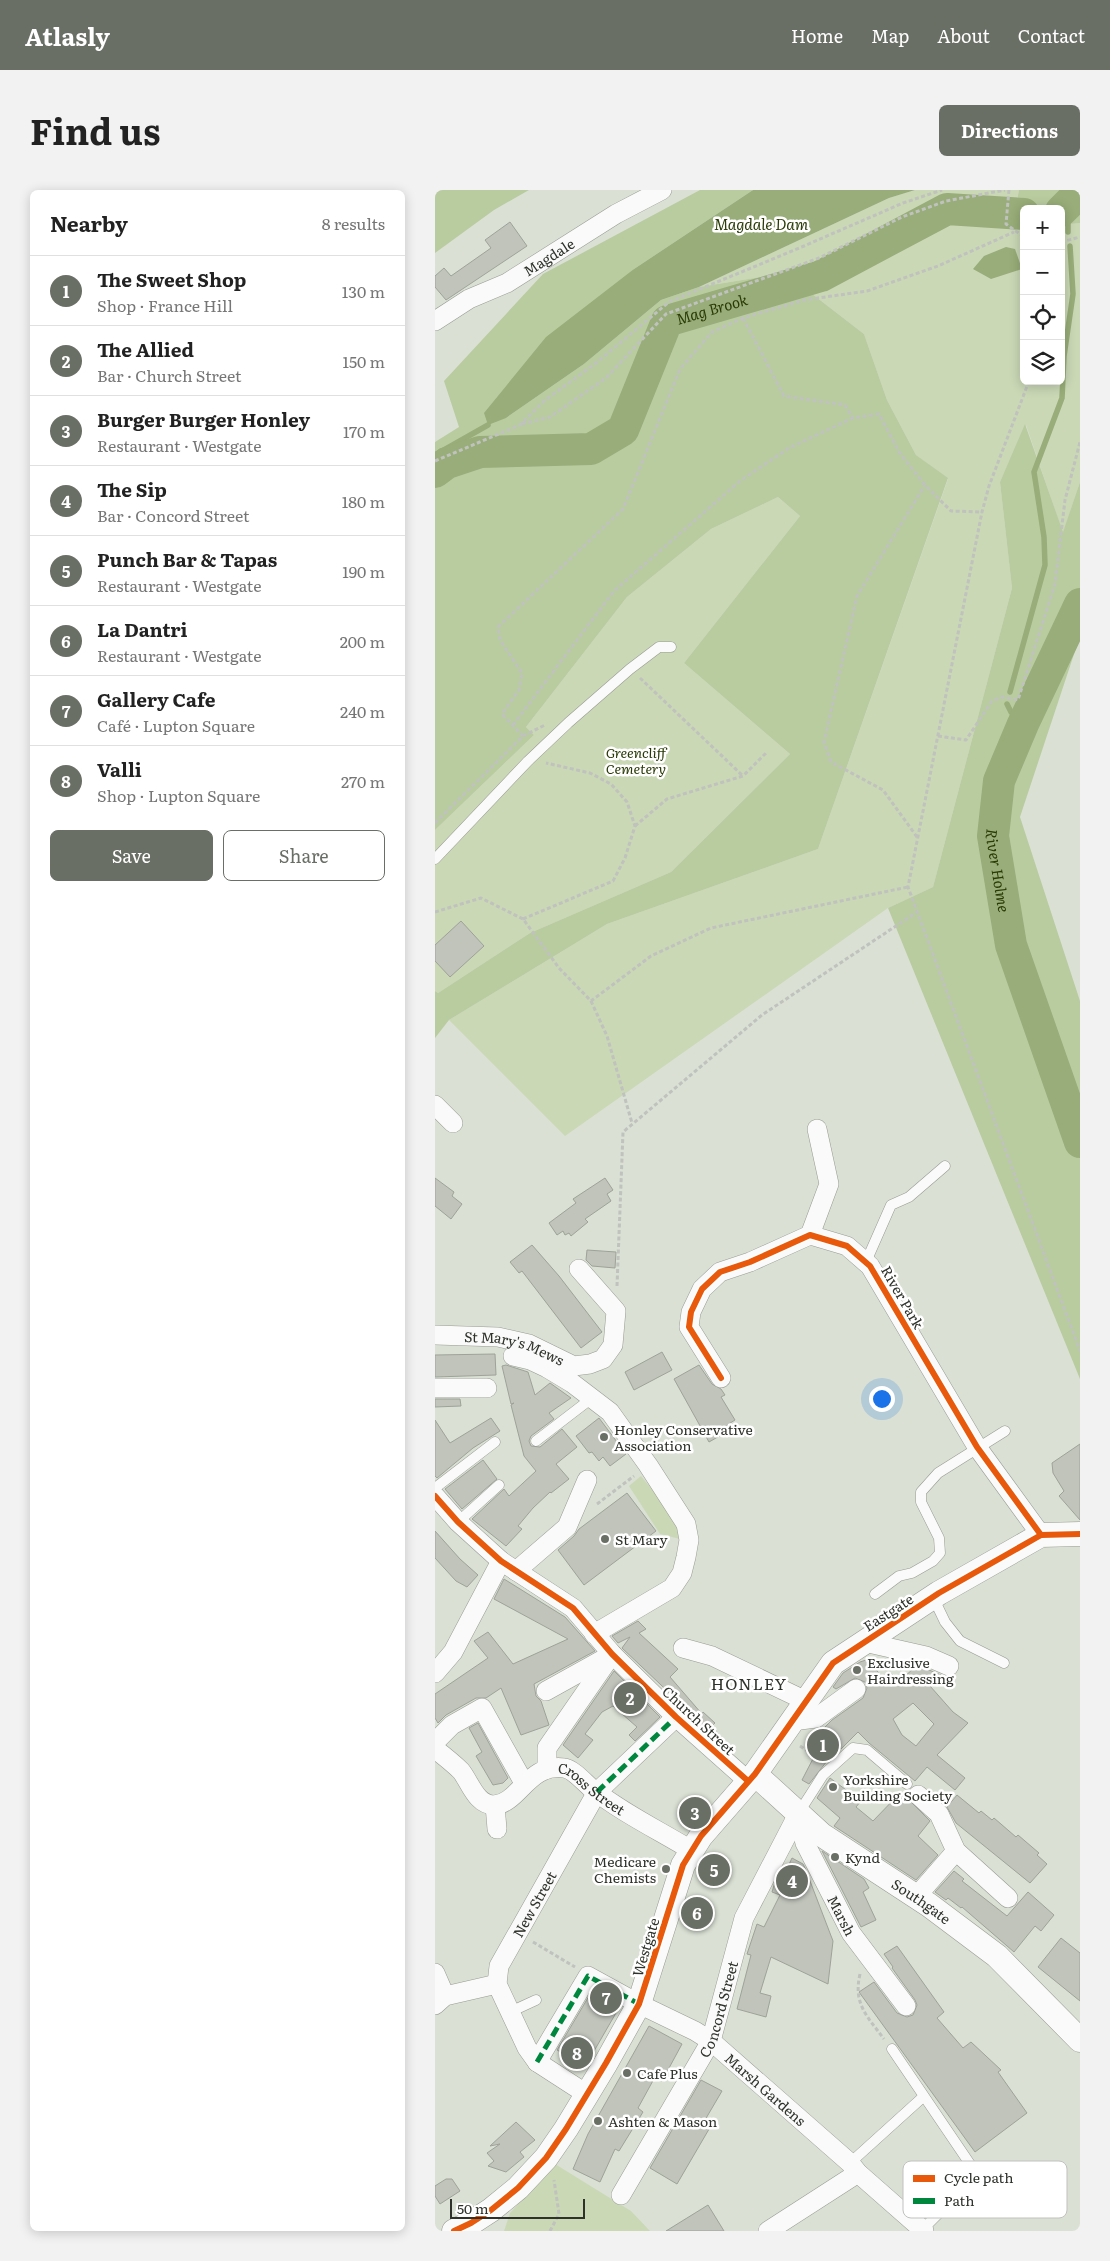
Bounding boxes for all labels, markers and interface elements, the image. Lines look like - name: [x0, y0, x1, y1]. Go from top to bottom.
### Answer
- text: Atlasly: [25, 18, 110, 53]
- text: Home: [791, 22, 843, 49]
- text: Map: [871, 22, 909, 49]
- text: About: [937, 22, 990, 49]
- text: Contact: [1018, 22, 1085, 49]
- text: Find us: [30, 104, 160, 156]
- button: Directions: [939, 105, 1080, 156]
- map controls: [1020, 205, 1065, 385]
- button: +: [1020, 205, 1065, 250]
- text: Nearby: [50, 207, 128, 238]
- text: 8 results: [322, 211, 385, 235]
- water label: Magdale Dam: [714, 212, 808, 235]
- street label: Magdale: [519, 233, 578, 280]
- button: −: [1020, 250, 1065, 295]
- text: The Sweet Shop: [97, 265, 246, 293]
- text: 1: [63, 279, 69, 303]
- text: 130 m: [342, 279, 385, 303]
- water label: Mag Brook: [673, 286, 751, 329]
- text: Shop · France Hill: [97, 293, 233, 317]
- button: locate: [1020, 295, 1065, 340]
- text: The Allied: [97, 335, 194, 363]
- button: layers: [1020, 340, 1065, 385]
- text: 2: [62, 349, 70, 373]
- text: 150 m: [342, 349, 385, 373]
- text: Bar · Church Street: [97, 363, 242, 387]
- text: Burger Burger Honley: [97, 405, 310, 433]
- text: 3: [62, 419, 70, 443]
- text: 170 m: [343, 419, 385, 443]
- text: Restaurant · Westgate: [97, 433, 262, 457]
- text: The Sip: [97, 475, 167, 503]
- text: 4: [61, 489, 71, 513]
- text: 180 m: [342, 489, 385, 513]
- text: Bar · Concord Street: [97, 503, 250, 527]
- text: Punch Bar & Tapas: [97, 545, 277, 573]
- text: 5: [62, 559, 70, 583]
- text: 190 m: [342, 559, 385, 583]
- text: Restaurant · Westgate: [97, 573, 262, 597]
- text: La Dantri: [97, 615, 188, 643]
- text: 6: [61, 629, 71, 653]
- text: 200 m: [340, 629, 385, 653]
- text: Restaurant · Westgate: [97, 643, 262, 667]
- text: Gallery Cafe: [97, 685, 216, 713]
- text: 7: [62, 699, 70, 723]
- text: 240 m: [340, 699, 385, 723]
- text: Café · Lupton Square: [97, 713, 255, 737]
- park label: Greencliff Cemetery: [606, 742, 668, 778]
- text: Valli: [97, 755, 142, 783]
- text: 8: [61, 769, 71, 793]
- text: 270 m: [341, 769, 385, 793]
- text: Shop · Lupton Square: [97, 783, 260, 807]
- water label: River Holme: [981, 828, 1017, 914]
- button: Save: [50, 830, 213, 881]
- button: Share: [223, 830, 385, 881]
- street label: River Park: [877, 1262, 929, 1333]
- street label: St Mary's Mews: [464, 1326, 568, 1370]
- your location: [869, 1386, 895, 1412]
- place label: Honley Conservative Association: [614, 1419, 753, 1455]
- marker: Honley Conservative Association: [598, 1431, 610, 1443]
- place label: St Mary: [615, 1529, 668, 1549]
- marker: St Mary: [599, 1533, 611, 1545]
- street label: Eastgate: [859, 1588, 917, 1636]
- place label: Exclusive Hairdressing: [867, 1652, 954, 1688]
- marker: Exclusive Hairdressing: [851, 1664, 863, 1676]
- district label: HONLEY: [711, 1671, 787, 1695]
- pin: 2: [614, 1679, 646, 1717]
- street label: Church Street: [658, 1681, 740, 1759]
- pin: 1: [807, 1726, 839, 1764]
- street label: Cross Street: [557, 1757, 629, 1820]
- place label: Yorkshire Building Society: [843, 1769, 953, 1805]
- marker: Yorkshire Building Society: [827, 1781, 839, 1793]
- pin: 3: [679, 1794, 711, 1832]
- place label: Kynd: [845, 1847, 881, 1867]
- place label: Medicare Chemists: [594, 1851, 656, 1887]
- pin: 5: [698, 1851, 730, 1889]
- marker: Kynd: [829, 1851, 841, 1863]
- pin: 4: [776, 1862, 808, 1900]
- marker: Medicare Chemists: [660, 1863, 672, 1875]
- street label: New Street: [507, 1867, 561, 1941]
- street label: Southgate: [888, 1873, 955, 1928]
- street label: Marsh: [823, 1891, 861, 1939]
- pin: 6: [681, 1894, 713, 1932]
- street label: Westgate: [627, 1915, 663, 1979]
- street label: Concord Street: [694, 1958, 742, 2061]
- pin: 7: [590, 1979, 622, 2017]
- pin: 8: [561, 2034, 593, 2072]
- street label: Marsh Gardens: [721, 2048, 811, 2130]
- place label: Cafe Plus: [637, 2063, 698, 2083]
- marker: Cafe Plus: [621, 2067, 633, 2079]
- place label: Ashten & Mason: [608, 2111, 717, 2131]
- marker: Ashten & Mason: [592, 2115, 604, 2127]
- legend: [903, 2161, 1067, 2218]
- text: Cycle path: [944, 2167, 1013, 2187]
- text: Path: [944, 2190, 974, 2210]
- scale bar: [450, 2196, 585, 2219]
- text: 50 m: [457, 2198, 489, 2218]

